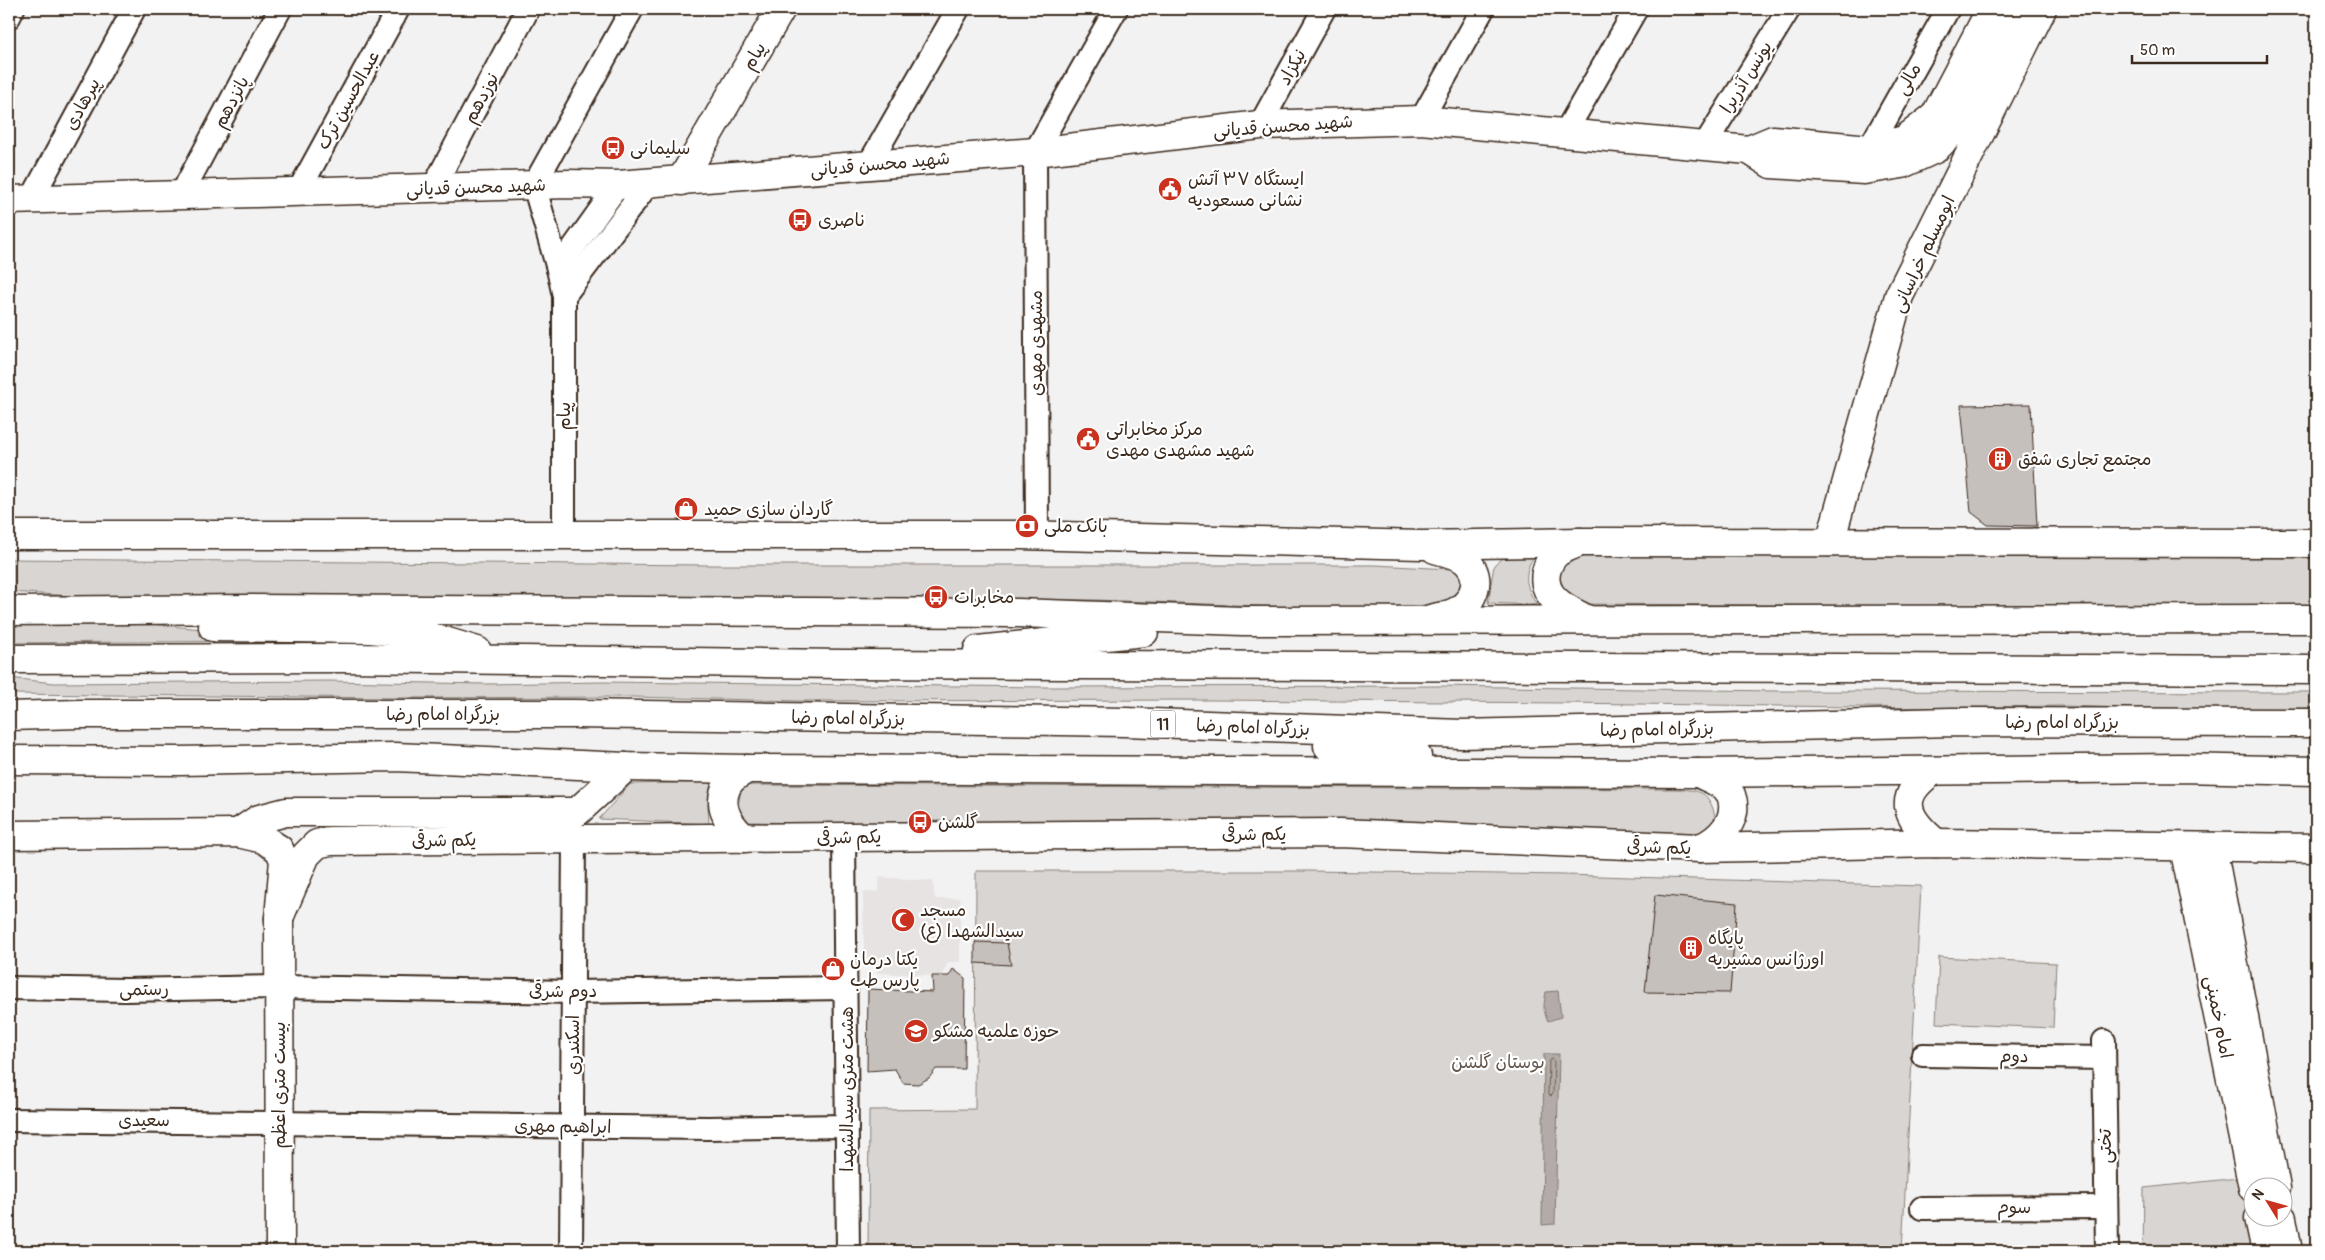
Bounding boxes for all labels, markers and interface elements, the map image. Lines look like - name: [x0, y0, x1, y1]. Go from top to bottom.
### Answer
- scale bar: [2132, 32, 2268, 64]
- street label: یونس آذربرا: [1715, 37, 1778, 118]
- street label: پیام: [737, 38, 773, 75]
- text: 50 m: [2140, 41, 2175, 60]
- street label: نیکزاد: [1273, 45, 1312, 89]
- street label: عبدالحسین ترک: [312, 47, 385, 154]
- street label: مالی: [1890, 59, 1927, 99]
- street label: نوزدهم: [459, 69, 506, 128]
- street label: پانزدهم: [208, 72, 257, 133]
- street label: پیرهادی: [59, 74, 106, 134]
- street label: شهید محسن قدیانی: [1212, 110, 1354, 143]
- bus stop icon: سلیمانی: [600, 135, 626, 161]
- place label: سلیمانی: [630, 137, 690, 160]
- street label: شهید محسن قدیانی: [809, 147, 951, 182]
- place label: ایستگاه ۳۷ آتش نشانی مسعودیه: [1188, 168, 1304, 212]
- street label: شهید محسن قدیانی: [406, 174, 546, 201]
- public building icon: ایستگاه ۳۷ آتش نشانی مسعودیه: [1157, 176, 1183, 202]
- street label: ابومسلم خراسانی: [1886, 192, 1962, 317]
- bus stop icon: ناصری: [787, 207, 813, 233]
- place label: ناصری: [818, 209, 866, 232]
- street label: مشهدی مهدی: [1025, 290, 1048, 396]
- street label: پیام: [553, 402, 578, 430]
- place label: مرکز مخابراتی شهید مشهدی مهدی: [1106, 418, 1255, 462]
- public building icon: مرکز مخابراتی شهید مشهدی مهدی: [1075, 426, 1101, 452]
- building icon: مجتمع تجاری شفق: [1987, 446, 2013, 472]
- place label: مجتمع تجاری شفق: [2018, 448, 2152, 472]
- shop icon: گاردان سازی حمید: [673, 496, 699, 522]
- place label: گاردان سازی حمید: [704, 498, 833, 521]
- bank icon: بانک ملی: [1014, 513, 1040, 539]
- place label: بانک ملی: [1044, 515, 1108, 538]
- bus stop icon: مخابرات: [923, 584, 949, 610]
- place label: مخابرات: [954, 586, 1014, 609]
- street label: بزرگراه امام رضا: [386, 703, 500, 728]
- street label: بزرگراه امام رضا: [791, 706, 905, 733]
- road number: 11: [1150, 711, 1176, 738]
- street label: بزرگراه امام رضا: [2005, 711, 2119, 736]
- street label: بزرگراه امام رضا: [1196, 714, 1310, 743]
- street label: بزرگراه امام رضا: [1600, 717, 1714, 744]
- bus stop icon: گلشن: [907, 809, 933, 835]
- place label: گلشن: [938, 811, 979, 834]
- street label: یکم شرقی: [1222, 822, 1286, 848]
- street label: یکم شرقی: [816, 824, 882, 852]
- street label: یکم شرقی: [411, 827, 477, 855]
- street label: یکم شرقی: [1626, 834, 1692, 862]
- place label: مسجد سیدالشهدا (ع): [920, 899, 1024, 943]
- mosque icon: مسجد سیدالشهدا (ع): [890, 907, 916, 933]
- place label: پایگاه اورژانس مشیریه: [1708, 927, 1824, 971]
- building icon: پایگاه اورژانس مشیریه: [1678, 935, 1704, 961]
- place label: یکتا درمان پارس طب: [850, 948, 920, 992]
- shop icon: یکتا درمان پارس طب: [820, 956, 846, 982]
- street label: امام خمینی: [2197, 974, 2238, 1061]
- street label: رستمی: [119, 978, 169, 1001]
- street label: دوم شرقی: [529, 979, 597, 1005]
- street label: هشت متری سیدالشهدا: [836, 1006, 859, 1172]
- street label: اسکندری: [562, 1015, 585, 1075]
- school or university icon: حوزه علمیه مشکو: [903, 1018, 929, 1044]
- place label: حوزه علمیه مشکو: [932, 1020, 1059, 1043]
- street label: بیست متری اعظم: [268, 1022, 293, 1148]
- street label: دوم: [1999, 1045, 2029, 1070]
- park label: بوستان گلشن: [1451, 1051, 1545, 1074]
- street label: سعیدی: [118, 1109, 170, 1132]
- street label: ابراهیم مهری: [514, 1114, 612, 1141]
- street label: تختی: [2094, 1128, 2117, 1164]
- north arrow: [2242, 1178, 2292, 1228]
- text: N: [2248, 1186, 2268, 1203]
- street label: سوم: [1997, 1196, 2031, 1221]

